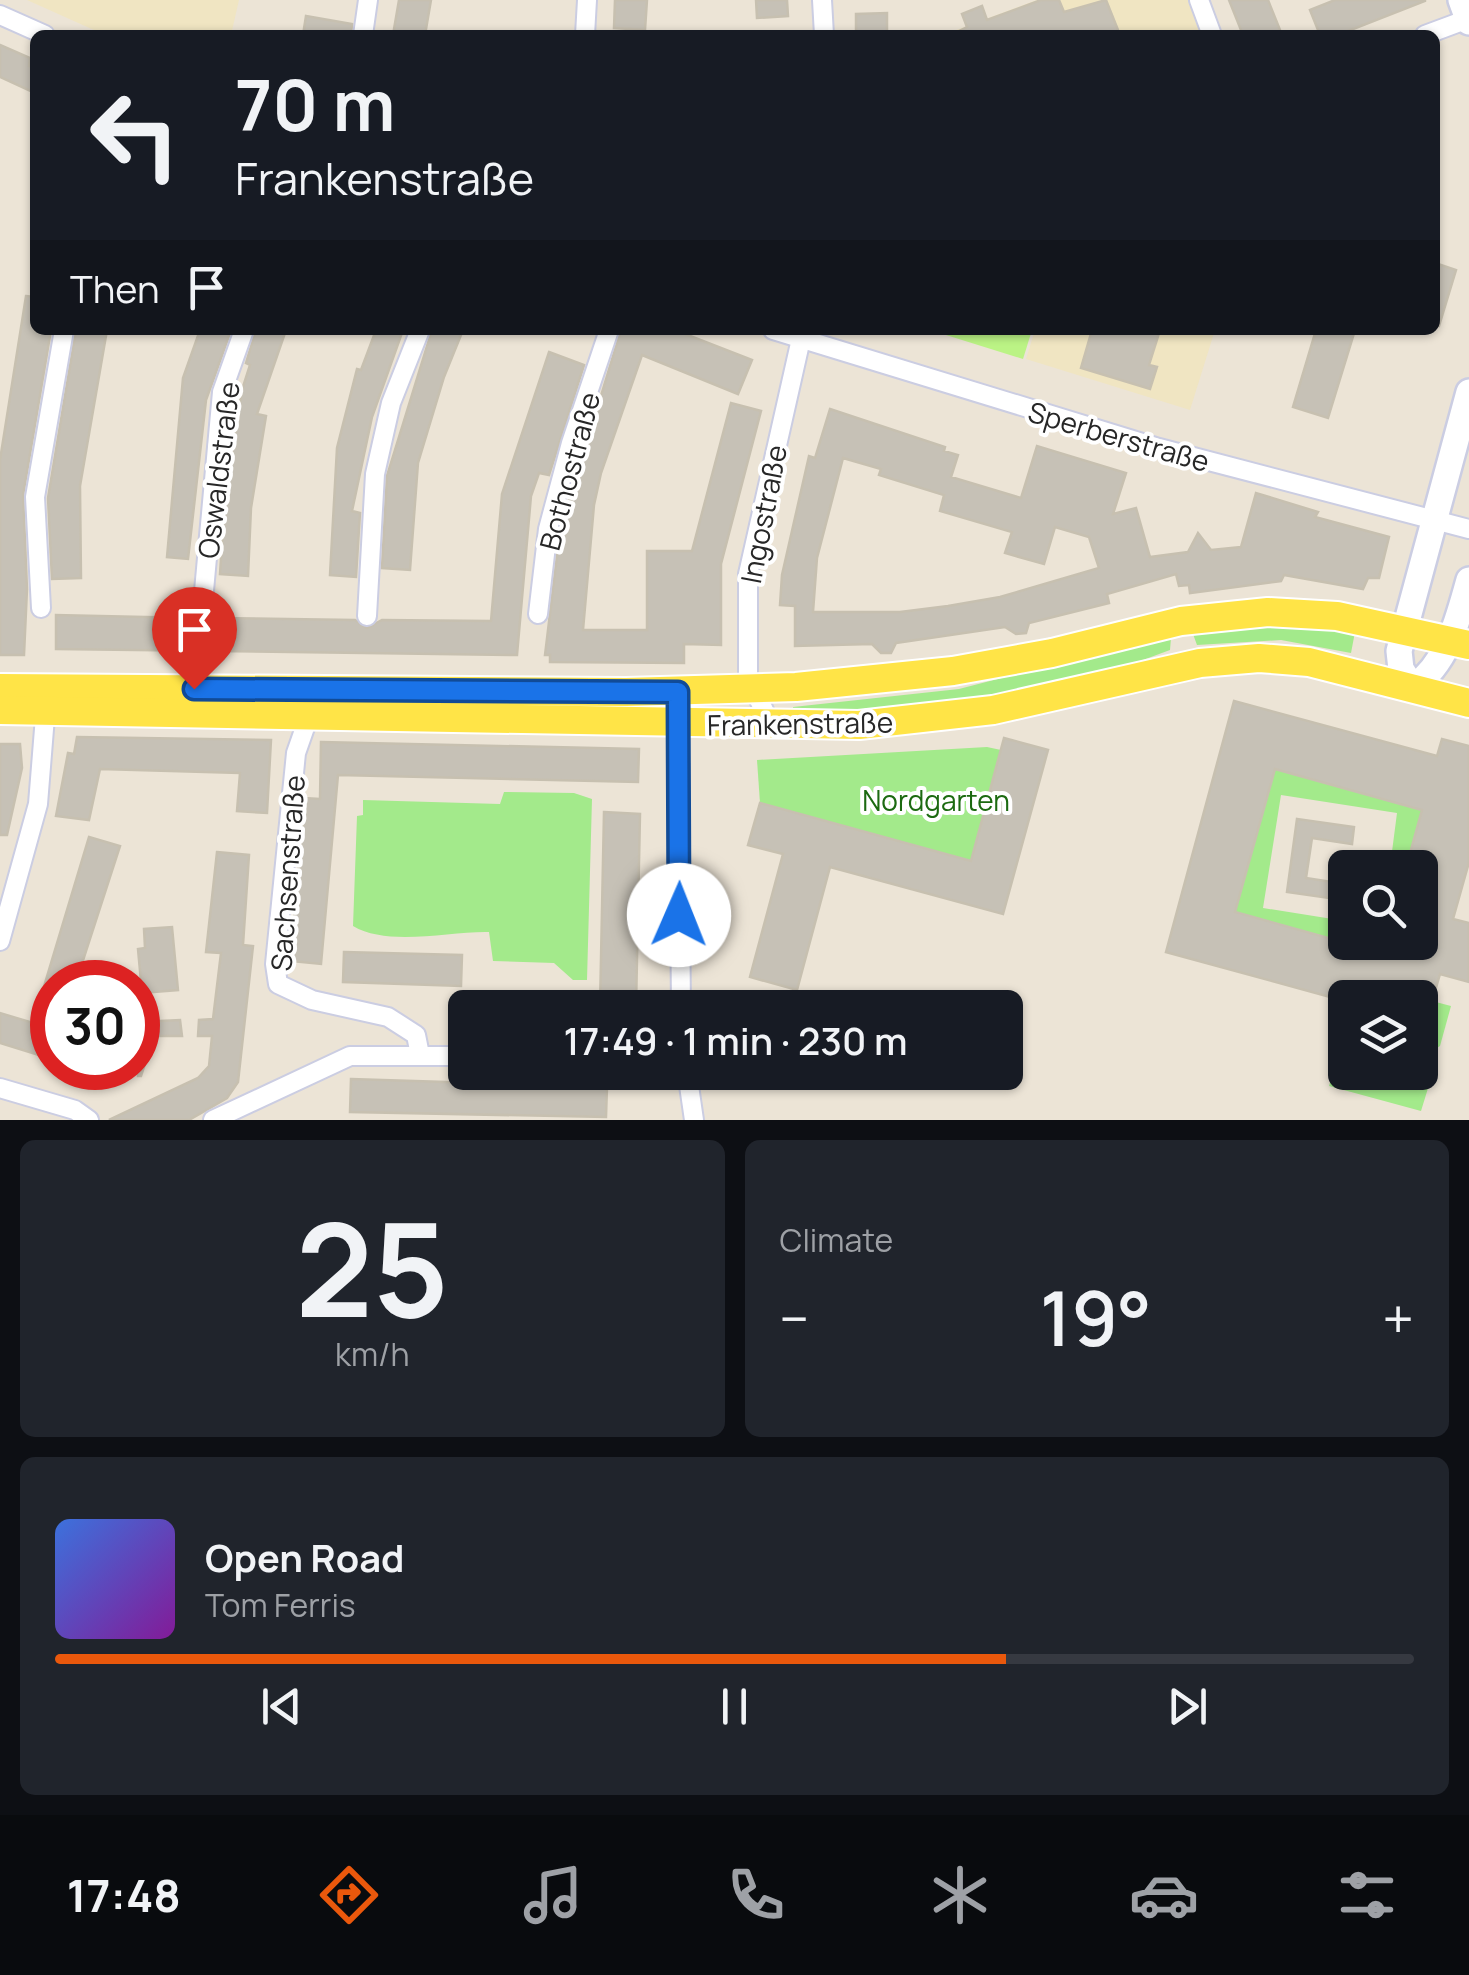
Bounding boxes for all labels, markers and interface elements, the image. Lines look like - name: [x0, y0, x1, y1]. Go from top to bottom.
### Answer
- text: 70 m: [235, 56, 395, 152]
- icon: left: [70, 70, 200, 200]
- text: Frankenstraße: [235, 147, 534, 209]
- icon: arrive: [179, 260, 234, 315]
- text: Then: [70, 262, 159, 314]
- street label: Oswaldstraße: [188, 379, 248, 561]
- street label: Bothostraße: [530, 388, 608, 554]
- street label: Sperberstraße: [1024, 392, 1214, 480]
- street label: Ingostraße: [731, 442, 795, 586]
- pin: [152, 587, 237, 690]
- icon: arrive: [167, 602, 222, 657]
- street label: Frankenstraße: [707, 702, 893, 744]
- street label: Sachsenstraße: [261, 774, 313, 972]
- park label: Nordgarten: [862, 781, 1010, 819]
- map controls: [1328, 850, 1438, 1090]
- button: search: [1328, 850, 1438, 960]
- position arrow: [627, 863, 731, 967]
- speed limit sign: 30: [30, 960, 160, 1090]
- button: layers: [1328, 980, 1438, 1090]
- text: 17:49 · 1 min · 230 m: [564, 1014, 907, 1066]
- text: 25: [295, 1178, 449, 1356]
- text: Climate: [780, 1218, 893, 1262]
- text: 19°: [1040, 1266, 1152, 1369]
- text: −: [780, 1280, 809, 1356]
- text: +: [1382, 1280, 1414, 1356]
- text: km/h: [335, 1332, 409, 1376]
- text: Open Road: [205, 1531, 404, 1583]
- text: Tom Ferris: [205, 1583, 356, 1627]
- icon: previous: [254, 1679, 309, 1734]
- icon: pause: [707, 1679, 762, 1734]
- icon: next: [1160, 1679, 1215, 1734]
- icon: directions: [314, 1860, 384, 1930]
- icon: music: [518, 1860, 588, 1930]
- icon: phone: [721, 1860, 791, 1930]
- icon: climate: [925, 1860, 995, 1930]
- icon: car: [1129, 1860, 1199, 1930]
- icon: filters: [1332, 1860, 1402, 1930]
- text: 17:48: [67, 1864, 181, 1926]

